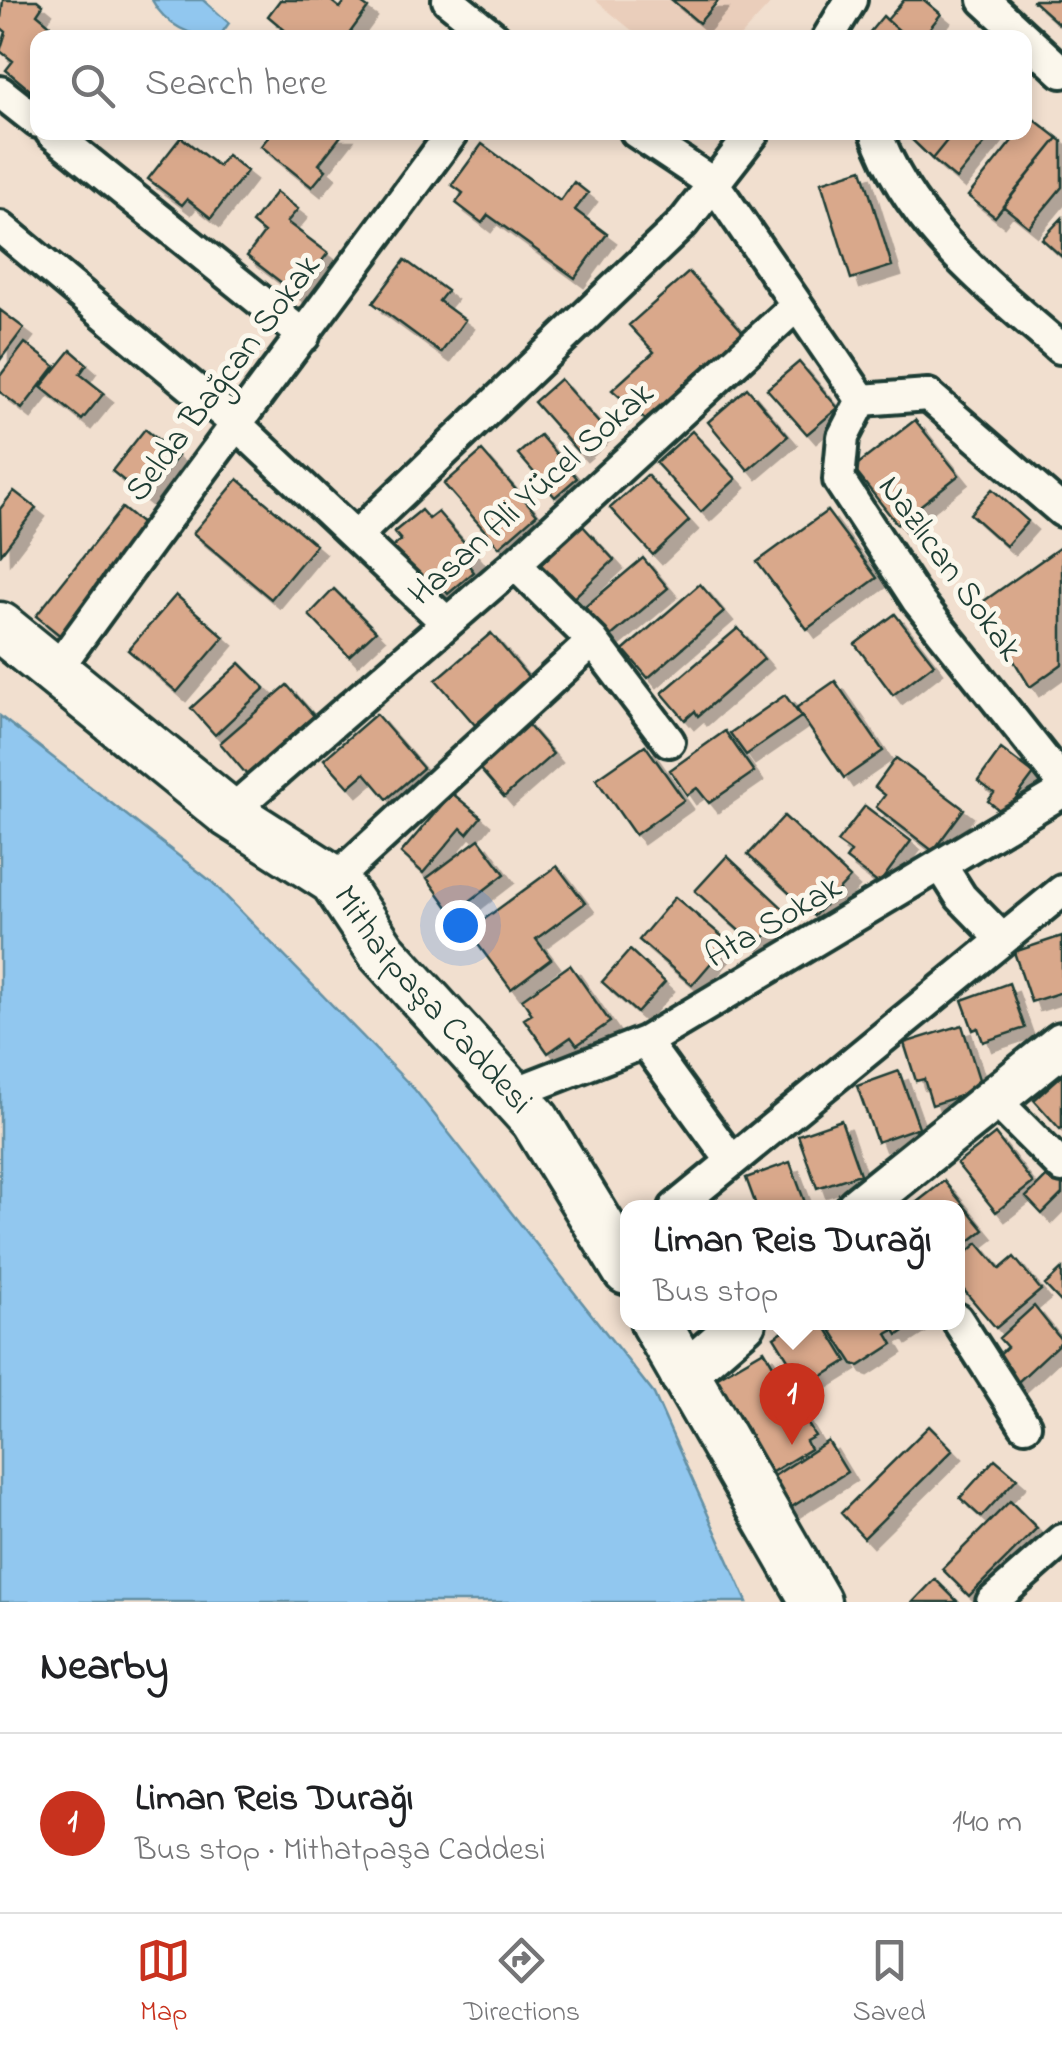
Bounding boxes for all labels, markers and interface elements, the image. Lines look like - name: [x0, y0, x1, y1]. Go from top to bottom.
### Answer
- search box: [30, 30, 1032, 140]
- text: Search here: [145, 57, 327, 113]
- icon: search: [65, 58, 120, 113]
- street label: Selda Bağcan Sokak: [114, 244, 335, 514]
- street label: Hasan Ali Yücel Sokak: [398, 370, 667, 619]
- street label: Nazlıcan Sokak: [864, 465, 1034, 673]
- street label: Ata Sokak: [696, 863, 852, 983]
- street label: Mithatpaşa Caddesi: [319, 876, 544, 1126]
- your location: [435, 900, 486, 951]
- popup: [620, 1200, 965, 1330]
- text: Liman Reis Durağı: [653, 1214, 932, 1270]
- text: Bus stop: [653, 1270, 778, 1317]
- pin: 1: [760, 1362, 824, 1445]
- text: Nearby: [40, 1637, 168, 1698]
- text: Liman Reis Durağı: [135, 1772, 414, 1828]
- text: 1: [67, 1800, 78, 1847]
- text: 140 m: [952, 1800, 1022, 1847]
- text: Bus stop · Mithatpaşa Caddesi: [135, 1828, 546, 1875]
- tab: Map: [136, 1933, 191, 2034]
- tab: Directions: [464, 1933, 580, 2034]
- tab: Saved: [853, 1933, 926, 2034]

